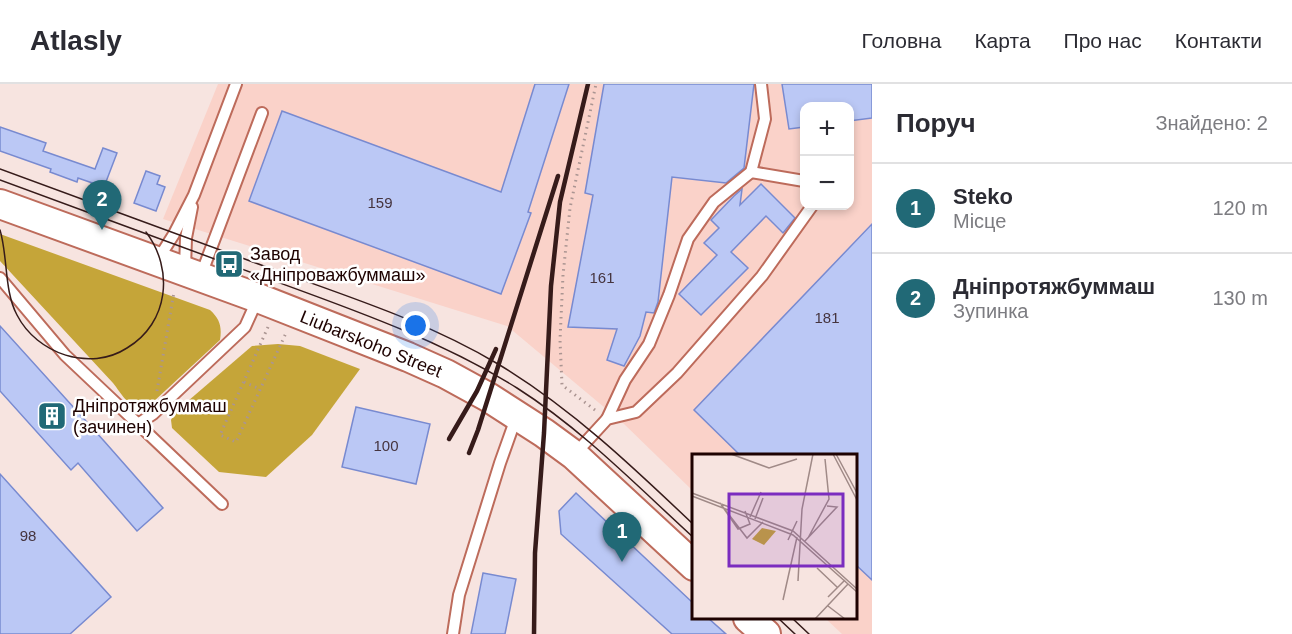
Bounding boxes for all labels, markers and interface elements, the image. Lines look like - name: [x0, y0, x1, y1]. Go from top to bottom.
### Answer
- text: Atlasly: [30, 25, 122, 56]
- text: Головна: [862, 29, 941, 52]
- text: Карта: [974, 29, 1031, 52]
- text: Про нас: [1064, 29, 1142, 52]
- text: Контакти: [1175, 29, 1262, 52]
- map controls: [800, 102, 854, 210]
- button: +: [800, 102, 854, 156]
- text: Поруч: [896, 108, 976, 138]
- text: Знайдено: 2: [1155, 112, 1268, 134]
- button: −: [800, 156, 854, 210]
- pin: 2: [82, 180, 122, 230]
- text: Steko: [953, 184, 1013, 209]
- house number: 159: [367, 194, 393, 211]
- text: 1: [910, 197, 921, 219]
- text: 120 m: [1212, 197, 1268, 219]
- text: Місце: [953, 210, 1006, 232]
- place label: Завод «Дніпроважбуммаш»: [250, 244, 425, 285]
- bus stop icon: Завод «Дніпроважбуммаш»: [213, 248, 245, 280]
- house number: 161: [589, 269, 615, 286]
- text: Дніпротяжбуммаш: [953, 274, 1155, 299]
- text: 2: [910, 287, 921, 309]
- text: 130 m: [1212, 287, 1268, 309]
- text: Зупинка: [953, 300, 1028, 322]
- street label: Liubarskoho Street: [297, 306, 445, 382]
- house number: 181: [814, 309, 840, 326]
- your location: [401, 311, 430, 340]
- place label: Дніпротяжбуммаш (зачинен): [73, 396, 227, 437]
- building icon: Дніпротяжбуммаш (зачинен): [36, 400, 68, 432]
- house number: 100: [373, 437, 399, 454]
- inset map: [692, 454, 857, 619]
- pin: 1: [602, 512, 642, 562]
- house number: 98: [20, 527, 36, 544]

